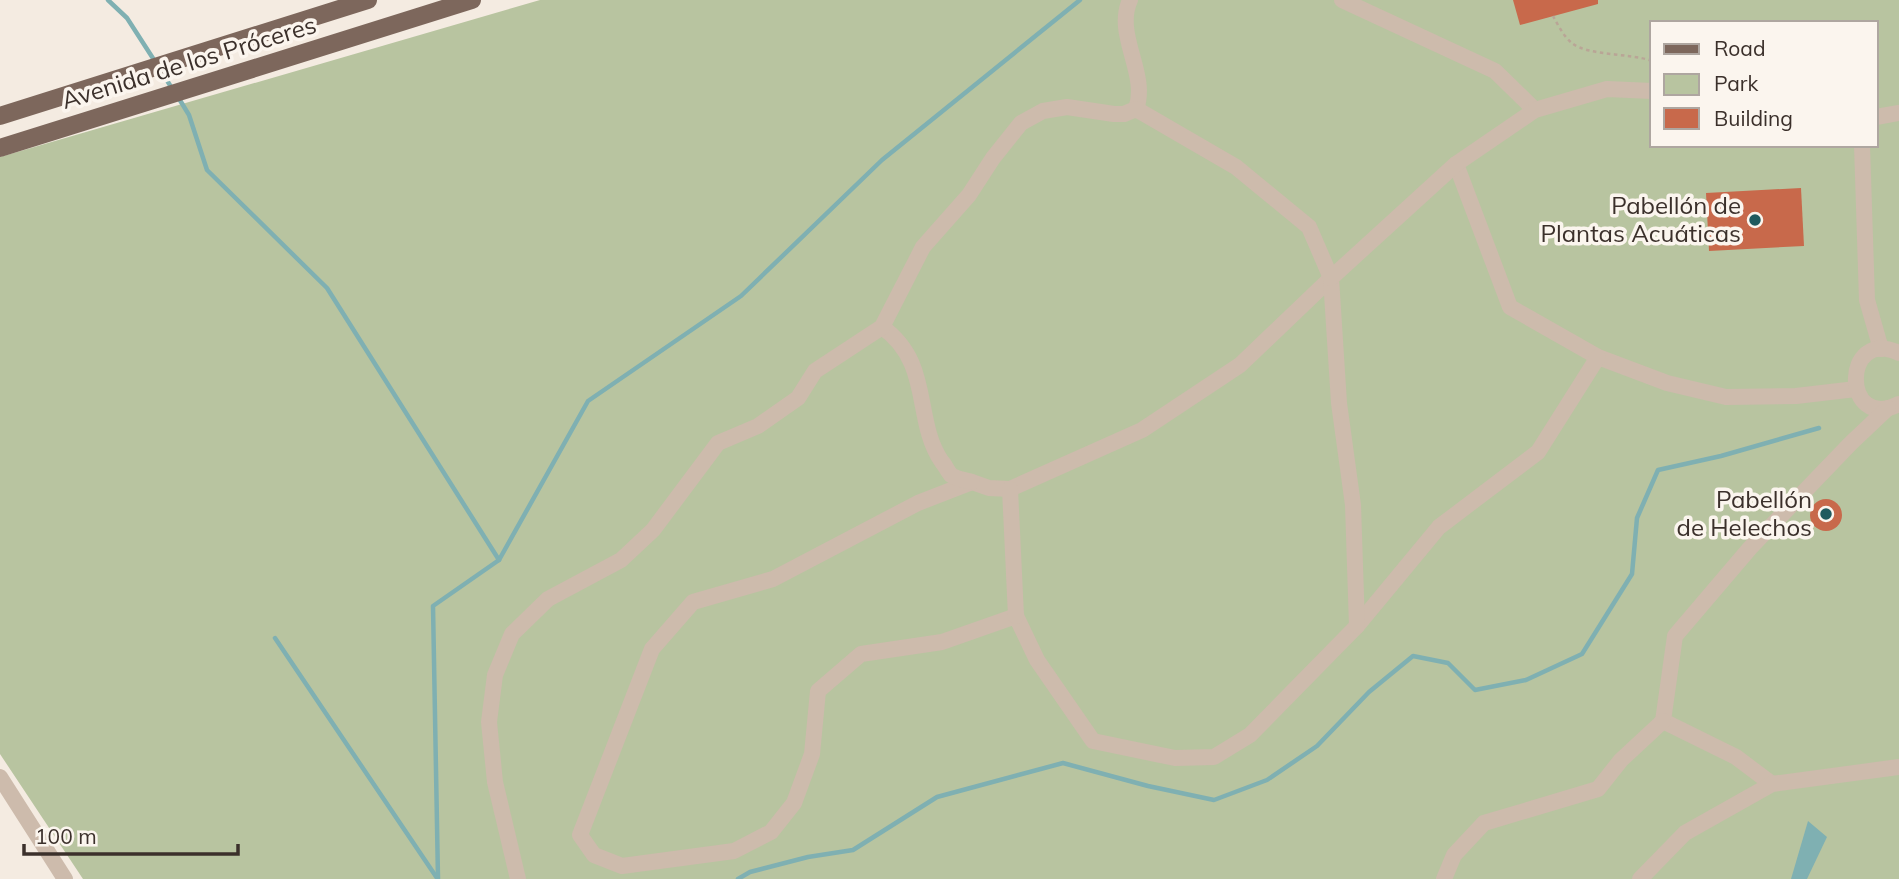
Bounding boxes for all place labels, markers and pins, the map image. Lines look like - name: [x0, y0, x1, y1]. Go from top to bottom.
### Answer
- place label: Pabellón de Plantas Acuáticas: [1540, 190, 1741, 248]
- marker: Pabellón de Plantas Acuáticas: [1747, 212, 1763, 228]
- place label: Pabellón de Helechos: [1677, 484, 1812, 542]
- marker: Pabellón de Helechos: [1818, 506, 1834, 522]

